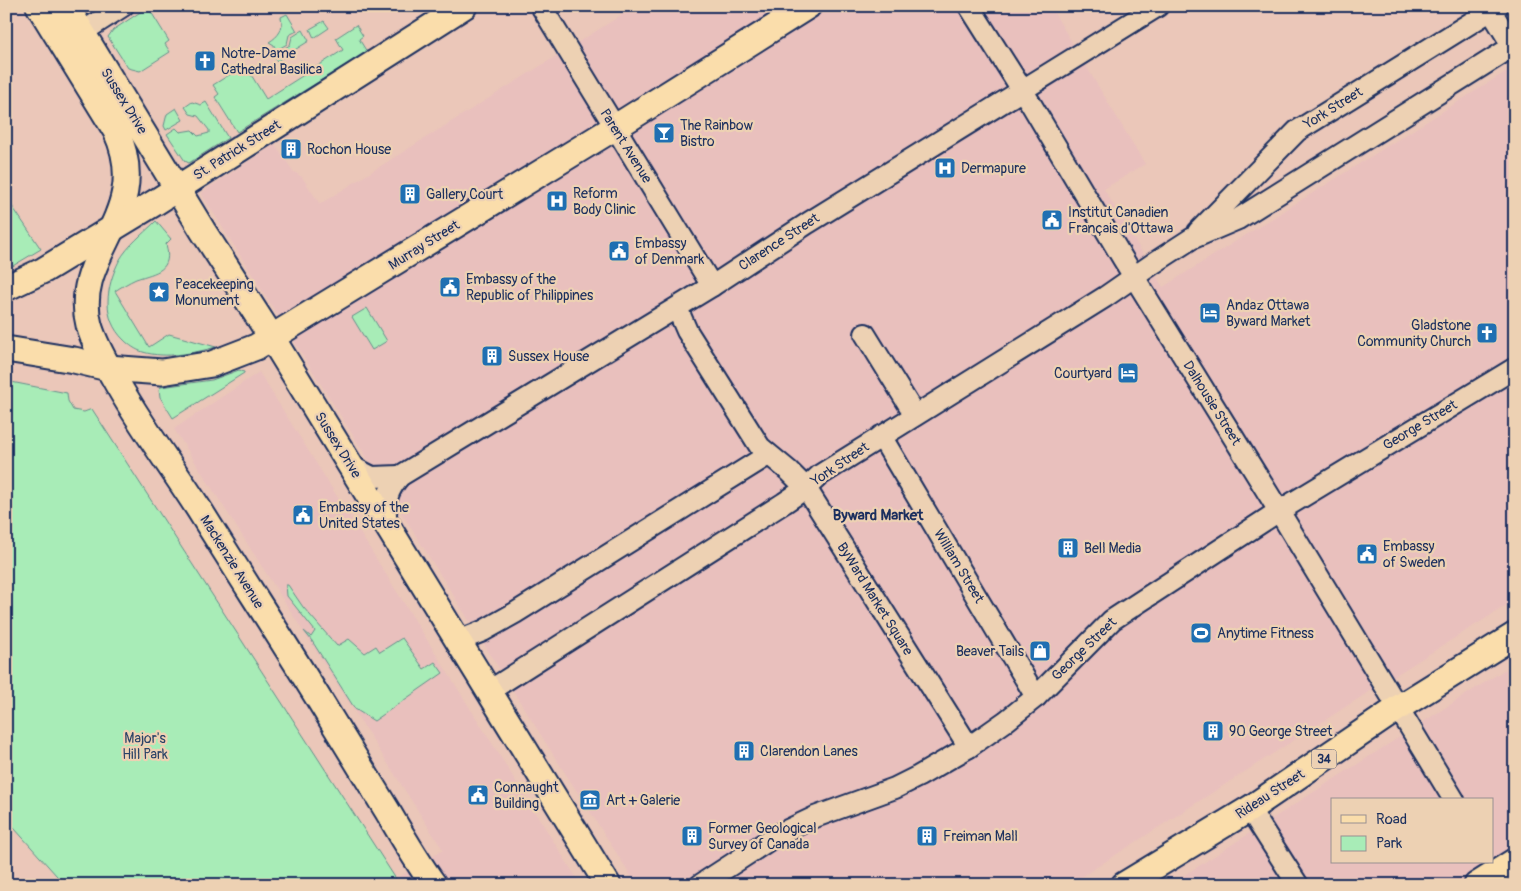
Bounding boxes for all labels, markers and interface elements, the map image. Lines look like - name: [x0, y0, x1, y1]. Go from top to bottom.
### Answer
- place label: Notre-Dame Cathedral Basilica: [221, 45, 322, 78]
- church icon: Notre-Dame Cathedral Basilica: [193, 49, 217, 73]
- street label: Sussex Drive: [97, 65, 151, 137]
- street label: York Street: [1300, 83, 1366, 133]
- street label: Parent Avenue: [596, 106, 656, 186]
- street label: St. Patrick Street: [190, 116, 284, 184]
- place label: The Rainbow Bistro: [680, 117, 753, 150]
- bar icon: The Rainbow Bistro: [652, 121, 676, 145]
- building icon: Rochon House: [279, 137, 303, 161]
- place label: Rochon House: [307, 141, 391, 158]
- hospital icon: Dermapure: [933, 156, 957, 180]
- place label: Dermapure: [961, 160, 1026, 177]
- building icon: Gallery Court: [398, 182, 422, 206]
- place label: Reform Body Clinic: [573, 185, 636, 218]
- place label: Gallery Court: [426, 186, 504, 203]
- hospital icon: Reform Body Clinic: [545, 189, 569, 213]
- place label: Institut Canadien Français d'Ottawa: [1068, 204, 1173, 237]
- public building icon: Institut Canadien Français d'Ottawa: [1040, 208, 1064, 232]
- street label: Clarence Street: [735, 209, 823, 274]
- street label: Murray Street: [385, 216, 463, 274]
- place label: Embassy of Denmark: [635, 235, 705, 268]
- public building icon: Embassy of Denmark: [607, 239, 631, 263]
- place label: Embassy of the Republic of Philippines: [466, 271, 594, 304]
- public building icon: Embassy of the Republic of Philippines: [438, 275, 462, 299]
- place label: Peacekeeping Monument: [175, 276, 254, 309]
- place icon: Peacekeeping Monument: [147, 280, 171, 304]
- place label: Andaz Ottawa Byward Market: [1226, 297, 1311, 330]
- hotel icon: Andaz Ottawa Byward Market: [1198, 301, 1222, 325]
- place label: Gladstone Community Church: [1357, 317, 1471, 350]
- church icon: Gladstone Community Church: [1475, 321, 1499, 345]
- building icon: Sussex House: [480, 344, 504, 368]
- place label: Sussex House: [508, 348, 589, 365]
- street label: Dalhousie Street: [1179, 358, 1245, 449]
- hotel icon: Courtyard: [1116, 361, 1140, 385]
- place label: Courtyard: [1054, 365, 1112, 382]
- street label: George Street: [1380, 396, 1461, 454]
- street label: Sussex Drive: [311, 409, 365, 481]
- street label: York Street: [807, 438, 873, 490]
- place label: Embassy of the United States: [319, 499, 409, 532]
- public building icon: Embassy of the United States: [291, 503, 315, 527]
- district label: Byward Market: [833, 506, 924, 525]
- street label: Mackenzie Avenue: [196, 512, 268, 612]
- street label: William Street: [930, 526, 988, 606]
- building icon: Bell Media: [1056, 536, 1080, 560]
- place label: Embassy of Sweden: [1383, 538, 1445, 571]
- street label: ByWard Market Square: [833, 539, 917, 659]
- place label: Bell Media: [1084, 540, 1141, 557]
- public building icon: Embassy of Sweden: [1355, 542, 1379, 566]
- street label: George Street: [1048, 614, 1120, 684]
- sports icon: Anytime Fitness: [1189, 621, 1213, 645]
- place label: Anytime Fitness: [1217, 625, 1315, 642]
- shop icon: Beaver Tails: [1028, 639, 1052, 663]
- place label: Beaver Tails: [956, 643, 1025, 660]
- building icon: 90 George Street: [1201, 719, 1225, 743]
- place label: 90 George Street: [1229, 723, 1333, 740]
- park label: Major's Hill Park: [122, 730, 168, 763]
- building icon: Clarendon Lanes: [732, 739, 756, 763]
- place label: Clarendon Lanes: [760, 743, 858, 760]
- road number: 34: [1312, 750, 1336, 769]
- street label: Rideau Street: [1232, 765, 1308, 823]
- place label: Connaught Building: [494, 779, 559, 812]
- public building icon: Connaught Building: [466, 783, 490, 807]
- museum icon: Art + Galerie: [578, 788, 602, 812]
- place label: Art + Galerie: [606, 792, 680, 809]
- legend: [1331, 798, 1494, 864]
- text: Road: [1376, 810, 1407, 829]
- place label: Former Geological Survey of Canada: [708, 820, 817, 853]
- building icon: Former Geological Survey of Canada: [680, 824, 704, 848]
- building icon: Freiman Mall: [915, 824, 939, 848]
- place label: Freiman Mall: [943, 828, 1018, 845]
- text: Park: [1376, 834, 1403, 853]

